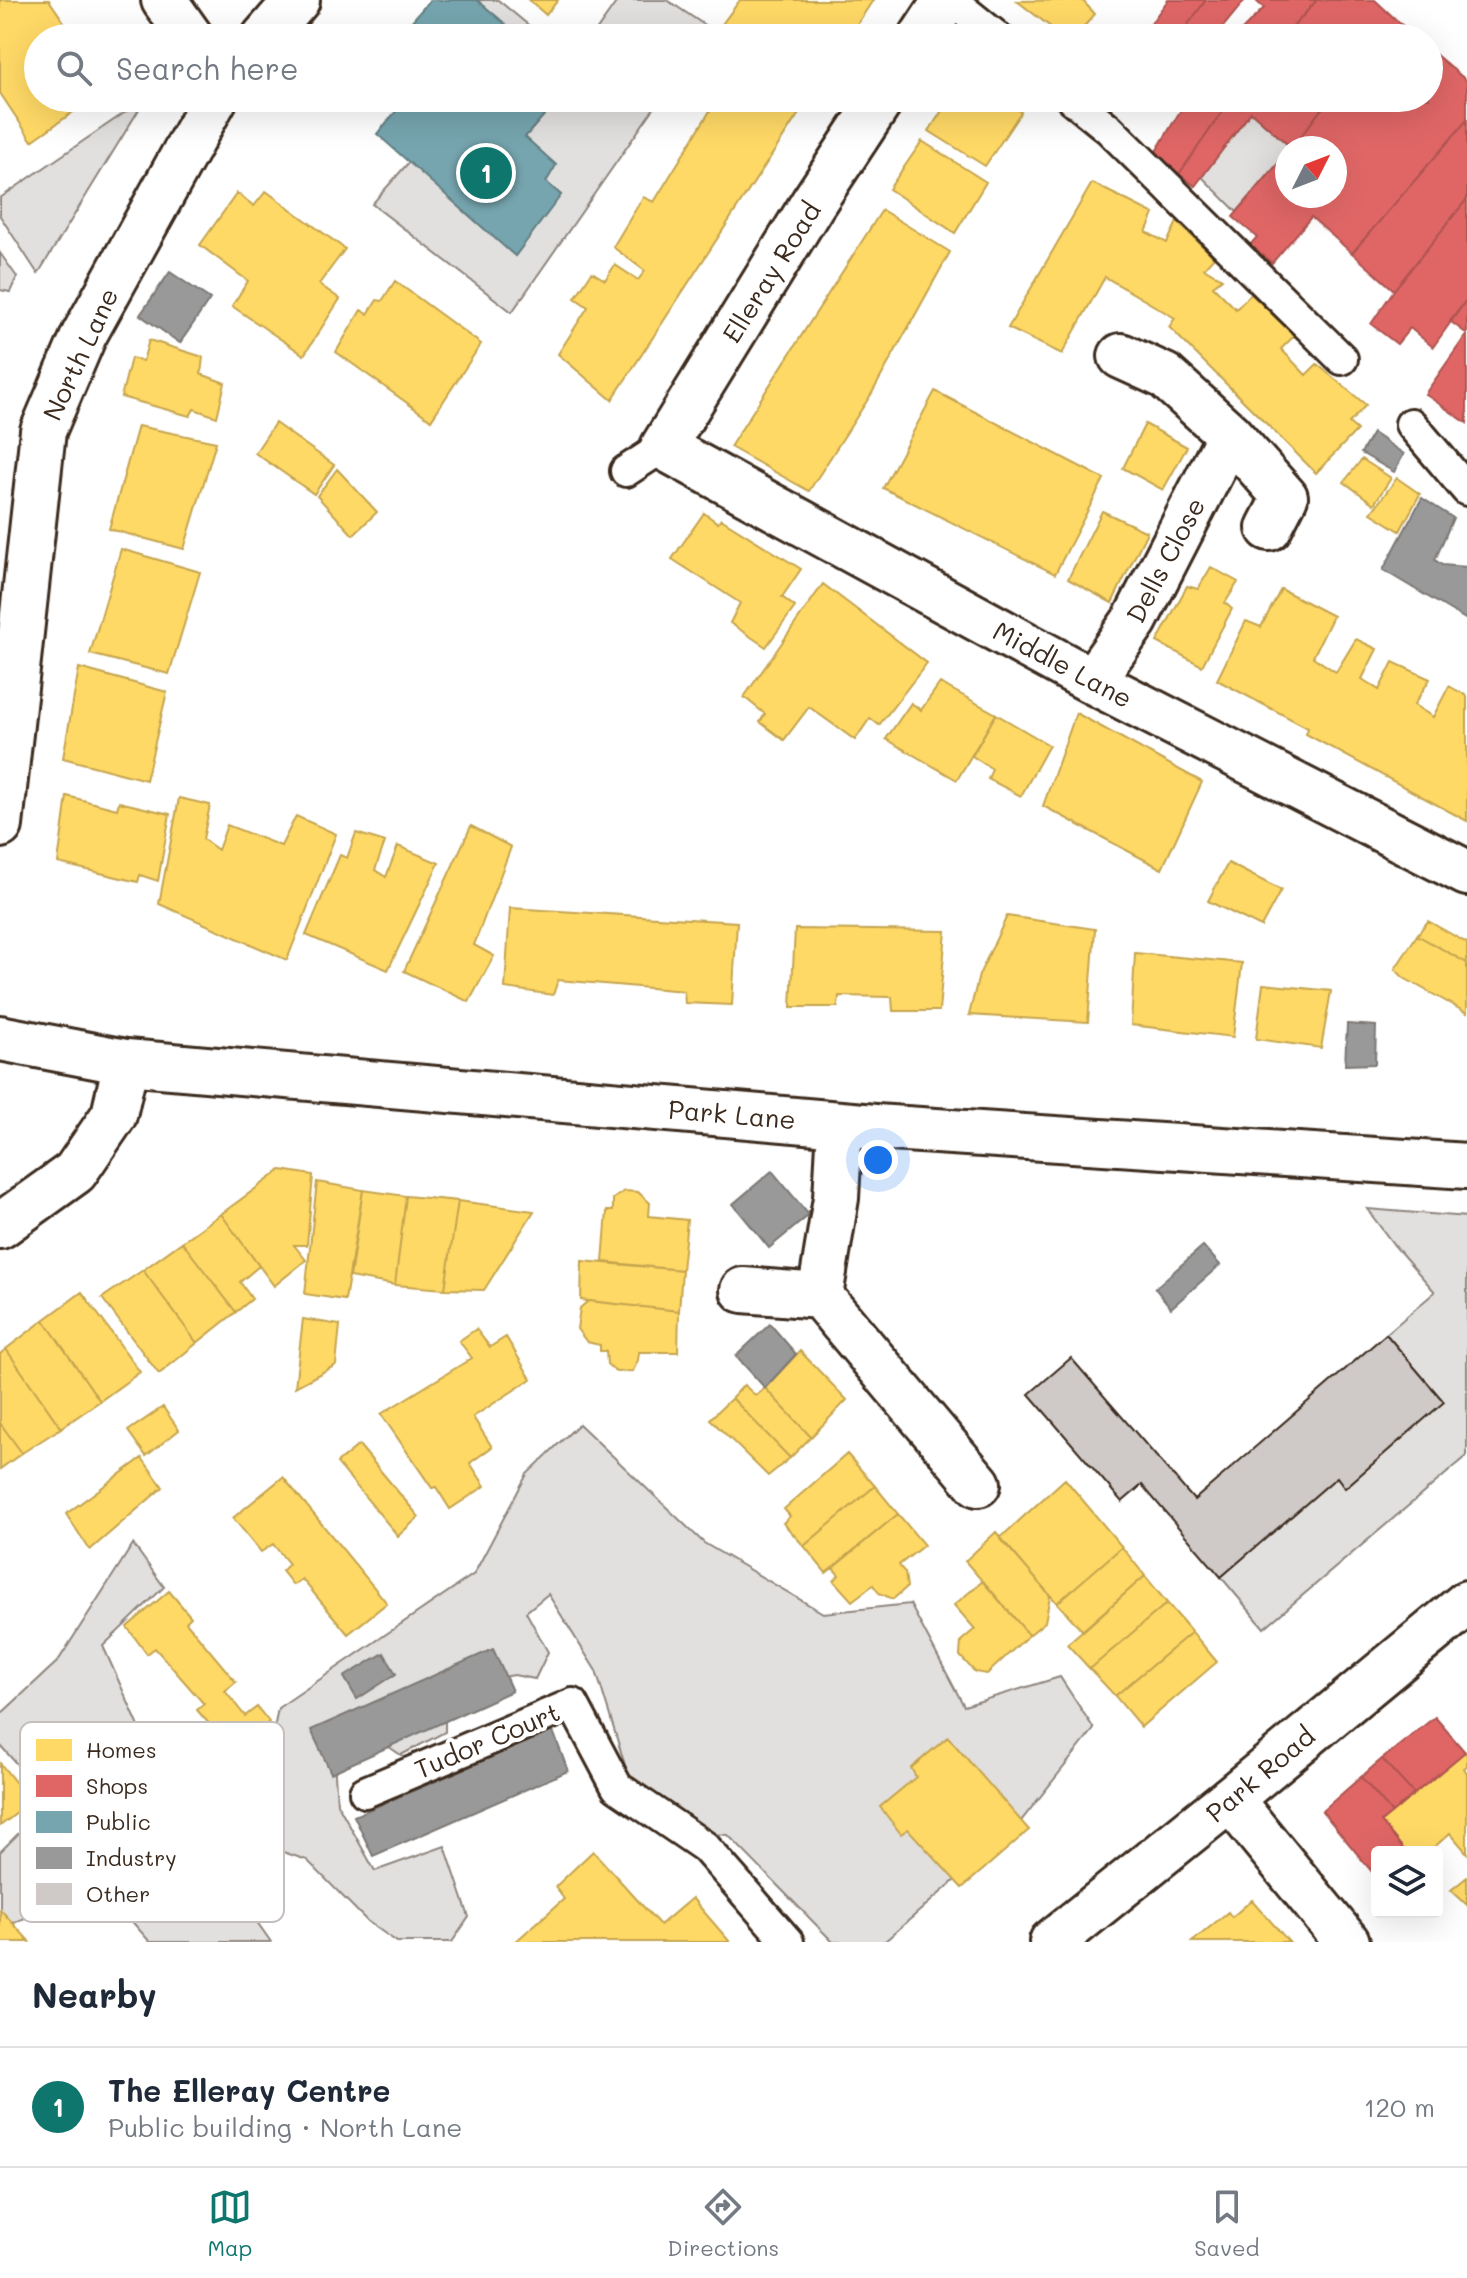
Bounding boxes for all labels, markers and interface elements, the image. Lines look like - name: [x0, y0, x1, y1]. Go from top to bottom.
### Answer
- search box: [24, 24, 1443, 112]
- icon: search: [52, 46, 96, 90]
- text: Search here: [116, 48, 299, 88]
- north arrow: [1275, 136, 1347, 208]
- pin: 1: [460, 143, 512, 203]
- street label: Elleray Road: [714, 195, 828, 349]
- street label: North Lane: [34, 282, 126, 426]
- street label: Dells Close: [1118, 491, 1212, 629]
- street label: Middle Lane: [987, 613, 1139, 715]
- street label: Park Lane: [667, 1092, 797, 1136]
- your location: [858, 1140, 898, 1180]
- street label: Tudor Court: [409, 1694, 565, 1786]
- street label: Park Road: [1199, 1719, 1321, 1829]
- legend: [20, 1722, 284, 1922]
- text: Homes: [86, 1735, 157, 1764]
- text: Shops: [86, 1771, 148, 1800]
- text: Public: [86, 1807, 151, 1836]
- text: Industry: [86, 1843, 177, 1872]
- map controls: [1371, 1846, 1443, 1918]
- button: layers: [1371, 1846, 1443, 1918]
- text: Other: [86, 1879, 150, 1908]
- text: Nearby: [32, 1972, 157, 2017]
- text: The Elleray Centre: [108, 2070, 390, 2110]
- text: 1: [52, 2090, 64, 2124]
- text: 120 m: [1364, 2090, 1435, 2124]
- text: Public building · North Lane: [108, 2110, 462, 2144]
- tab: Map: [208, 2185, 252, 2262]
- tab: Directions: [667, 2185, 779, 2262]
- tab: Saved: [1194, 2185, 1259, 2262]

